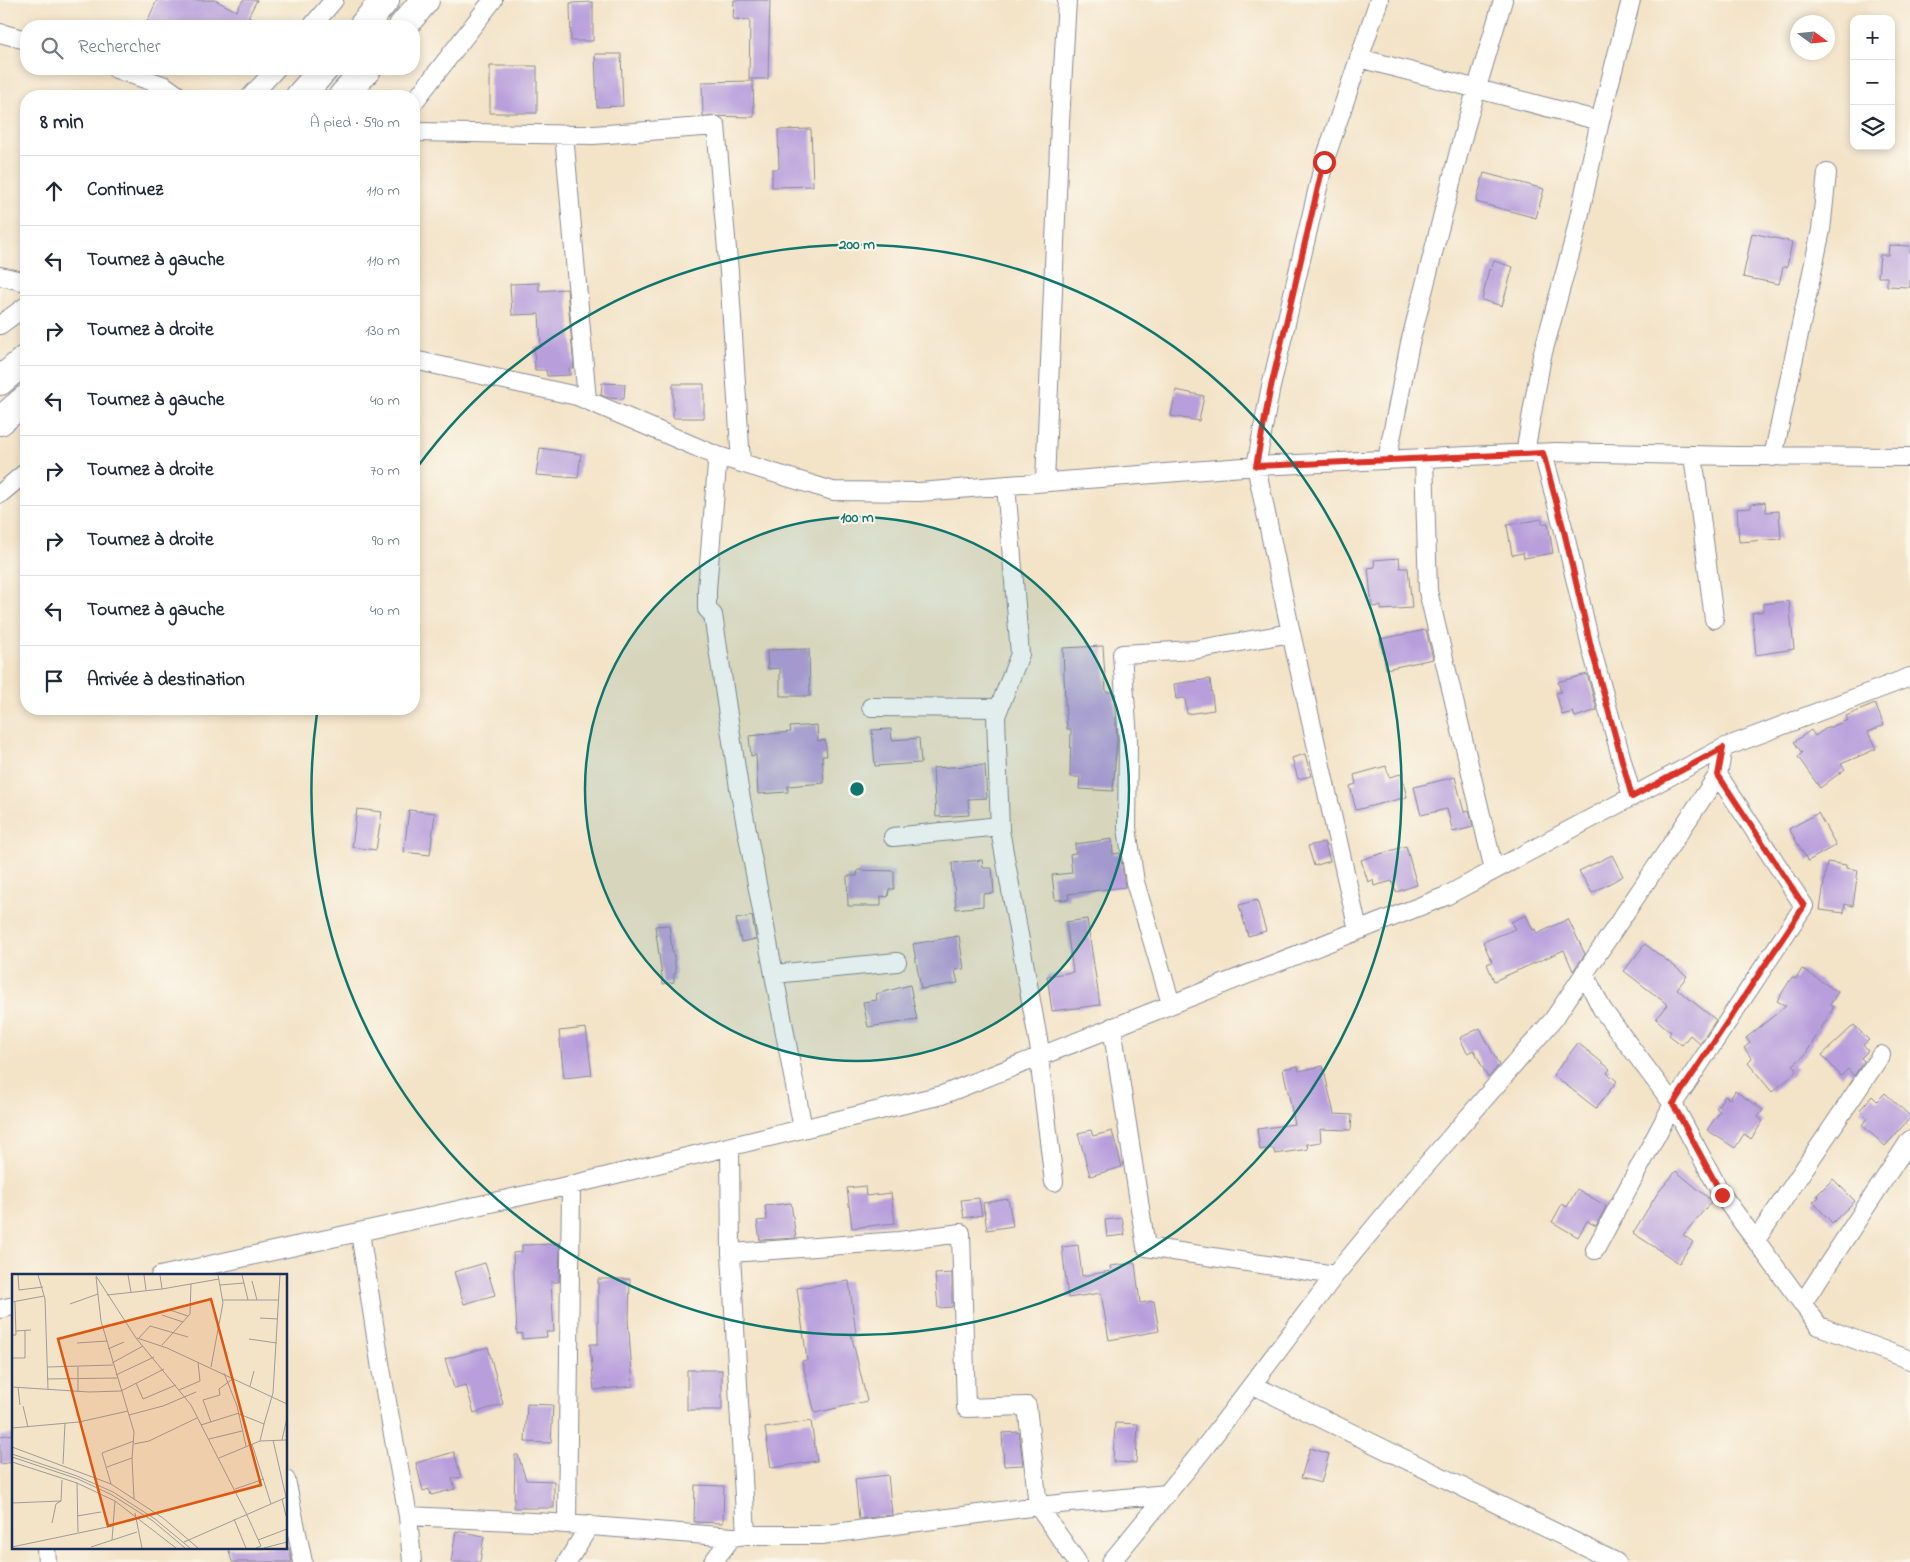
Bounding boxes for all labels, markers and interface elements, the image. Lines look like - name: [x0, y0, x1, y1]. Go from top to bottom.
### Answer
- north arrow: [1790, 15, 1835, 60]
- map controls: [1850, 15, 1895, 150]
- button: +: [1850, 15, 1895, 60]
- search box: [20, 20, 420, 75]
- icon: search: [38, 34, 66, 62]
- text: Rechercher: [78, 34, 161, 61]
- button: −: [1850, 60, 1895, 105]
- button: layers: [1850, 105, 1895, 150]
- text: 8 min: [40, 108, 84, 138]
- text: À pied · 590 m: [310, 111, 400, 135]
- route start: [1313, 151, 1336, 174]
- icon: ahead: [40, 177, 68, 205]
- text: Continuez: [87, 177, 163, 204]
- text: 110 m: [366, 179, 400, 203]
- text: 200 m: [838, 234, 875, 256]
- icon: left: [40, 247, 68, 275]
- text: Tournez à gauche: [87, 247, 224, 274]
- text: 110 m: [366, 249, 400, 273]
- icon: right: [40, 317, 68, 345]
- text: Tournez à droite: [87, 317, 213, 344]
- text: 130 m: [365, 319, 400, 343]
- icon: left: [40, 387, 68, 415]
- text: Tournez à gauche: [87, 387, 224, 414]
- text: 40 m: [370, 389, 400, 413]
- icon: right: [40, 457, 68, 485]
- text: Tournez à droite: [87, 457, 213, 484]
- text: 70 m: [370, 459, 400, 483]
- text: 100 m: [840, 507, 874, 529]
- icon: right: [40, 527, 68, 555]
- text: Tournez à droite: [87, 527, 213, 554]
- text: 90 m: [372, 529, 400, 553]
- icon: left: [40, 597, 68, 625]
- text: Tournez à gauche: [87, 597, 224, 624]
- text: 40 m: [370, 599, 400, 623]
- icon: arrive: [40, 667, 68, 695]
- text: Arrivée à destination: [87, 667, 245, 694]
- centre of rings: [848, 780, 866, 798]
- route end: [1711, 1184, 1734, 1207]
- inset map: [12, 1274, 288, 1550]

